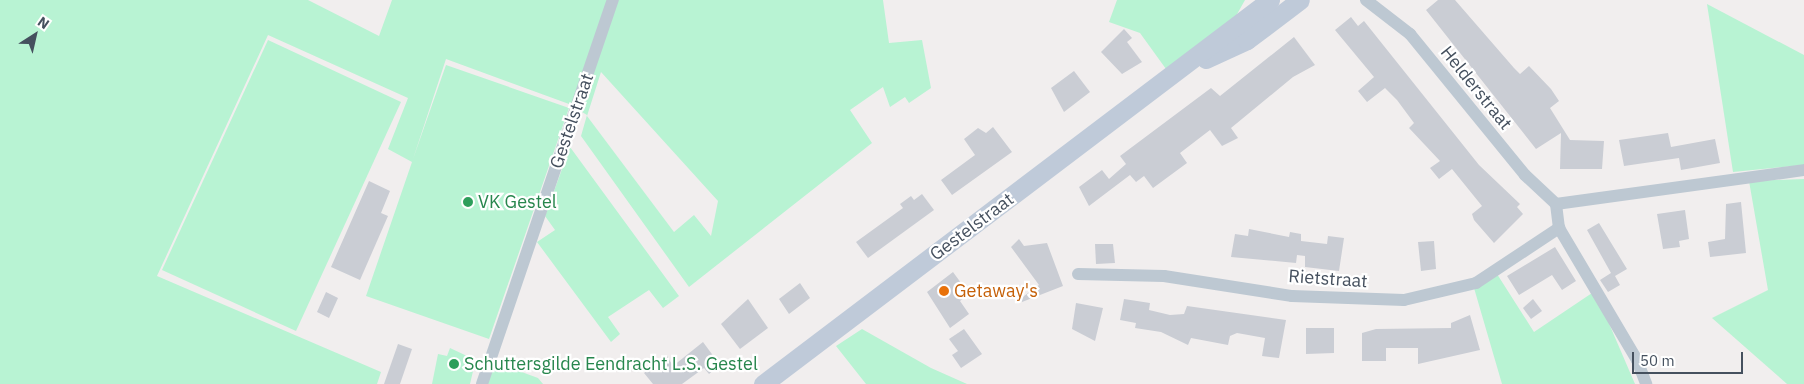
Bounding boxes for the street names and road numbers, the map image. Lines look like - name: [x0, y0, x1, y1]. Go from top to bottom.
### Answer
- street label: Helderstraat: [1436, 42, 1516, 134]
- street label: Gestelstraat: [546, 71, 598, 171]
- street label: Gestelstraat: [926, 189, 1018, 265]
- street label: Rietstraat: [1288, 265, 1368, 293]

